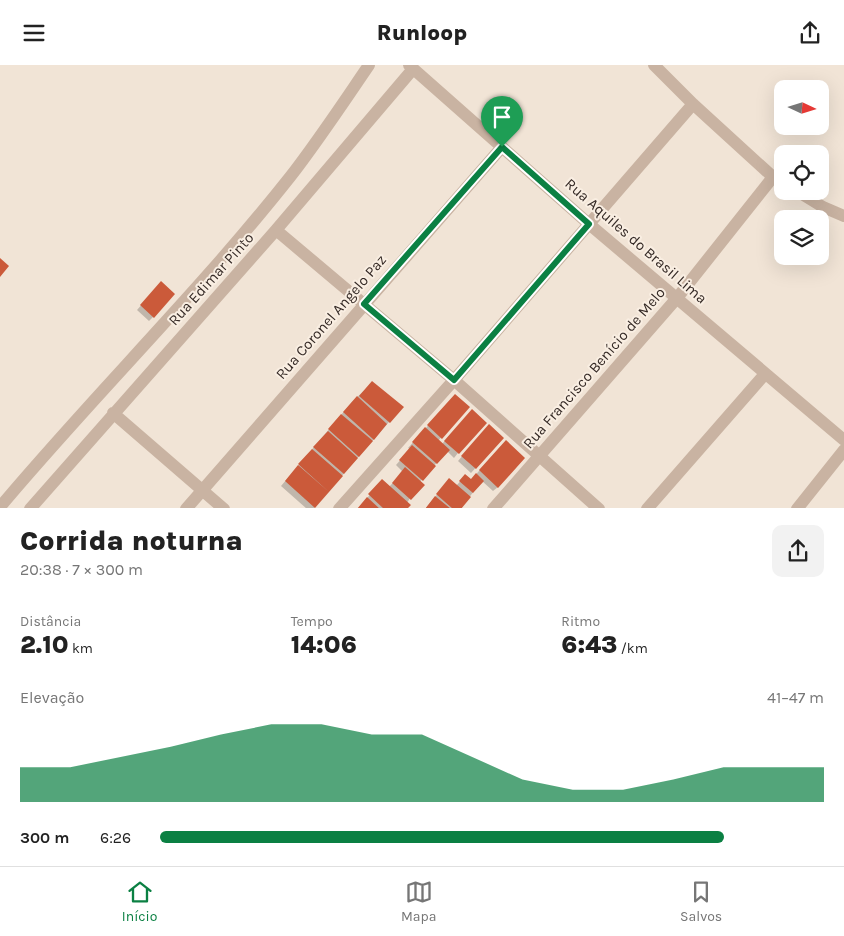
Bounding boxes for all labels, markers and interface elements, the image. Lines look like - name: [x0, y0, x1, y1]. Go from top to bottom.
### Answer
- icon: menu: [20, 19, 48, 47]
- icon: share: [796, 19, 824, 47]
- text: Runloop: [377, 20, 467, 46]
- north arrow: [774, 80, 829, 135]
- map controls: [774, 80, 829, 265]
- pin: [481, 96, 523, 147]
- icon: arrive: [488, 103, 516, 131]
- button: locate: [774, 145, 829, 200]
- street label: Rua Aquiles do Brasil Lima: [561, 175, 711, 307]
- button: layers: [774, 210, 829, 265]
- street label: Rua Edimar Pinto: [165, 229, 257, 329]
- street label: Rua Coronel Angelo Paz: [272, 251, 390, 383]
- street label: Rua Francisco Benício de Melo: [519, 284, 669, 452]
- text: Corrida noturna: [20, 524, 243, 557]
- button: share: [772, 525, 824, 577]
- text: 20:38 · 7 × 300 m: [20, 560, 143, 579]
- text: Distância: [20, 613, 81, 630]
- text: Tempo: [291, 613, 333, 630]
- text: Ritmo: [561, 613, 600, 630]
- text: 2.10: [20, 630, 69, 659]
- text: 14:06: [291, 630, 357, 659]
- text: 6:43: [561, 630, 617, 659]
- text: km: [69, 640, 93, 657]
- text: /km: [617, 640, 648, 657]
- text: Elevação: [20, 688, 84, 707]
- text: 41–47 m: [767, 688, 824, 707]
- text: 300 m: [20, 828, 69, 847]
- text: 6:26: [100, 828, 131, 847]
- tab: Início: [122, 878, 157, 925]
- tab: Mapa: [401, 878, 436, 925]
- tab: Salvos: [680, 878, 722, 925]

